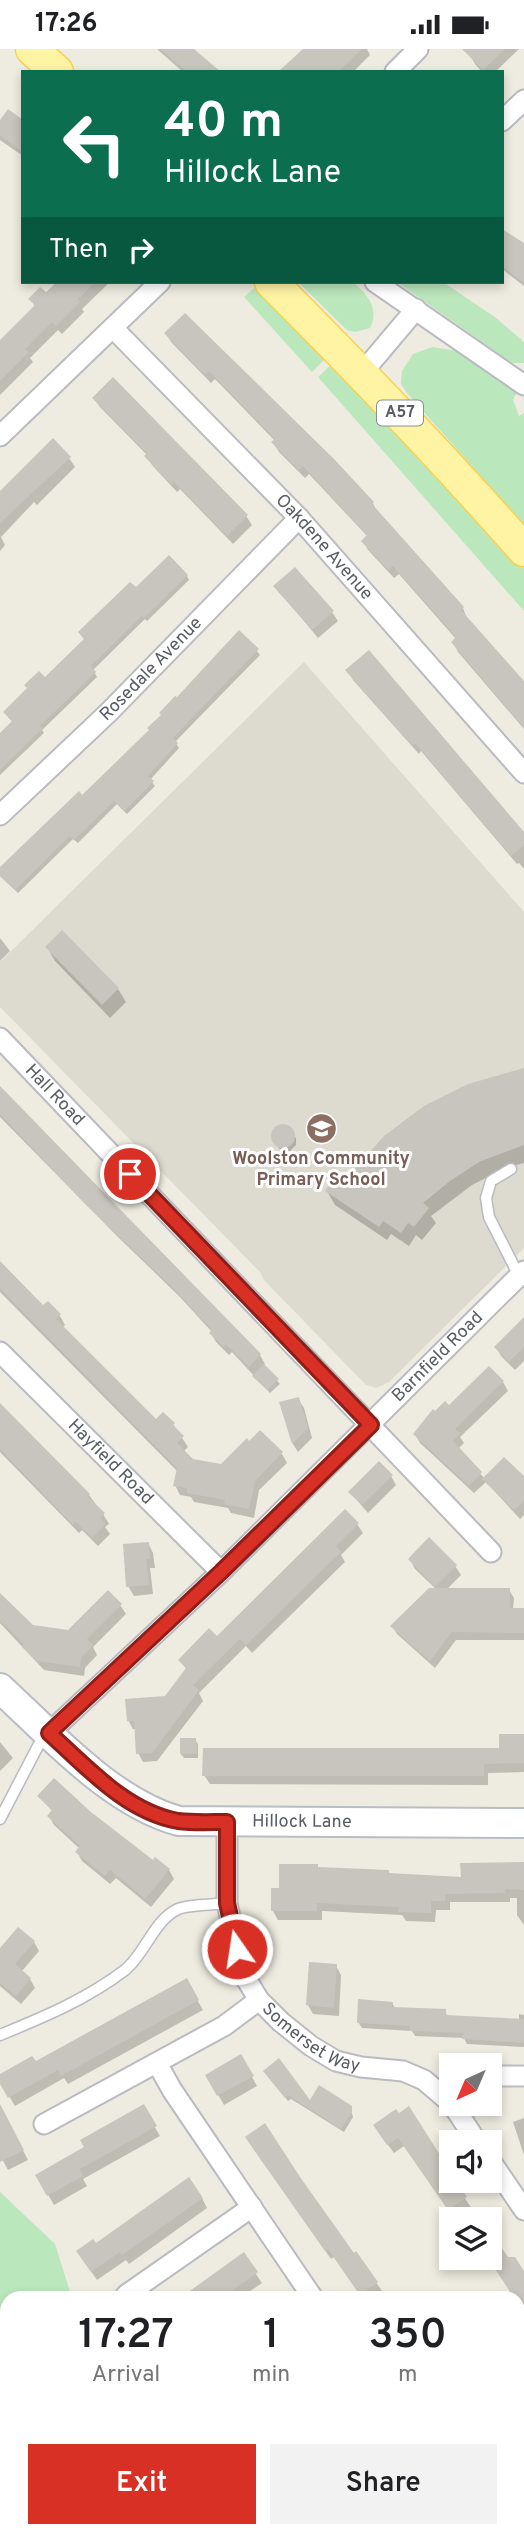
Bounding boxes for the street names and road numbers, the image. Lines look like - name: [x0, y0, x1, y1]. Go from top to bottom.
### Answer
- road number: A57: [377, 401, 423, 425]
- street label: Oakdene Avenue: [270, 489, 378, 605]
- street label: Rosedale Avenue: [95, 612, 207, 726]
- street label: Hall Road: [20, 1059, 89, 1131]
- street label: Barnfield Road: [387, 1306, 488, 1407]
- street label: Hayfield Road: [63, 1414, 158, 1510]
- street label: Hillock Lane: [252, 1810, 352, 1834]
- street label: Somerset Way: [257, 1998, 362, 2078]

